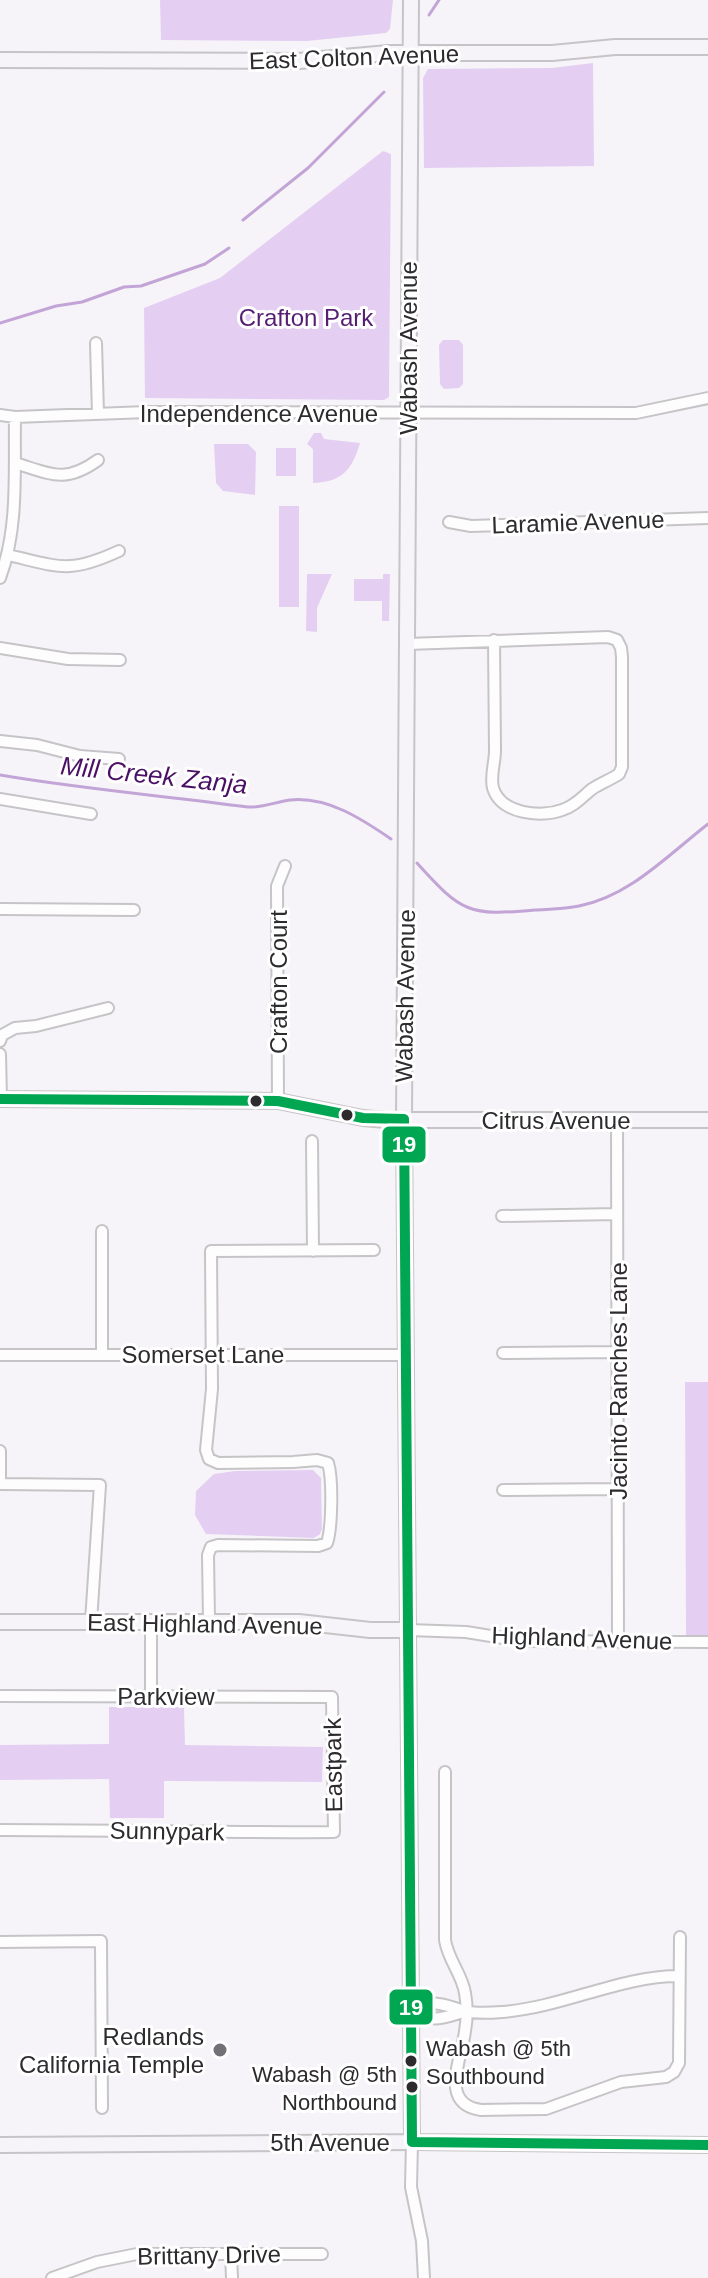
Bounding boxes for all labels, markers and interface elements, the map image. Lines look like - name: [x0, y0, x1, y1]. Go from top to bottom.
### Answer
- street label: East Colton Avenue: [248, 40, 460, 74]
- street label: Wabash Avenue: [395, 261, 422, 435]
- park label: Crafton Park: [239, 304, 374, 331]
- street label: Independence Avenue: [140, 400, 378, 427]
- street label: Laramie Avenue: [491, 505, 665, 539]
- water label: Mill Creek Zanja: [59, 750, 249, 800]
- street label: Wabash Avenue: [390, 909, 420, 1083]
- street label: Crafton Court: [265, 910, 292, 1054]
- unlabelled marker: [248, 1093, 264, 1109]
- unlabelled marker: [339, 1107, 355, 1123]
- street label: Citrus Avenue: [482, 1107, 630, 1134]
- line badge: 19: [381, 1125, 427, 1164]
- text: 19: [392, 1132, 416, 1157]
- street label: Jacinto Ranches Lane: [605, 1262, 632, 1500]
- street label: Somerset Lane: [122, 1341, 284, 1368]
- street label: East Highland Avenue: [87, 1608, 323, 1640]
- street label: Highland Avenue: [491, 1621, 673, 1655]
- street label: Parkview: [117, 1683, 215, 1710]
- street label: Eastpark: [319, 1716, 347, 1813]
- street label: Sunnypark: [109, 1817, 226, 1846]
- line badge: 19: [388, 1988, 434, 2026]
- text: 19: [399, 1995, 423, 2020]
- place label: Redlands California Temple: [19, 2023, 204, 2078]
- place label: Wabash @ 5th Southbound: [426, 2036, 571, 2089]
- marker: Redlands California Temple: [211, 2041, 229, 2059]
- marker: Wabash @ 5th Southbound: [403, 2053, 419, 2069]
- place label: Wabash @ 5th Northbound: [252, 2062, 397, 2115]
- marker: Wabash @ 5th Northbound: [404, 2079, 420, 2095]
- street label: 5th Avenue: [270, 2129, 390, 2156]
- street label: Brittany Drive: [137, 2240, 281, 2270]

